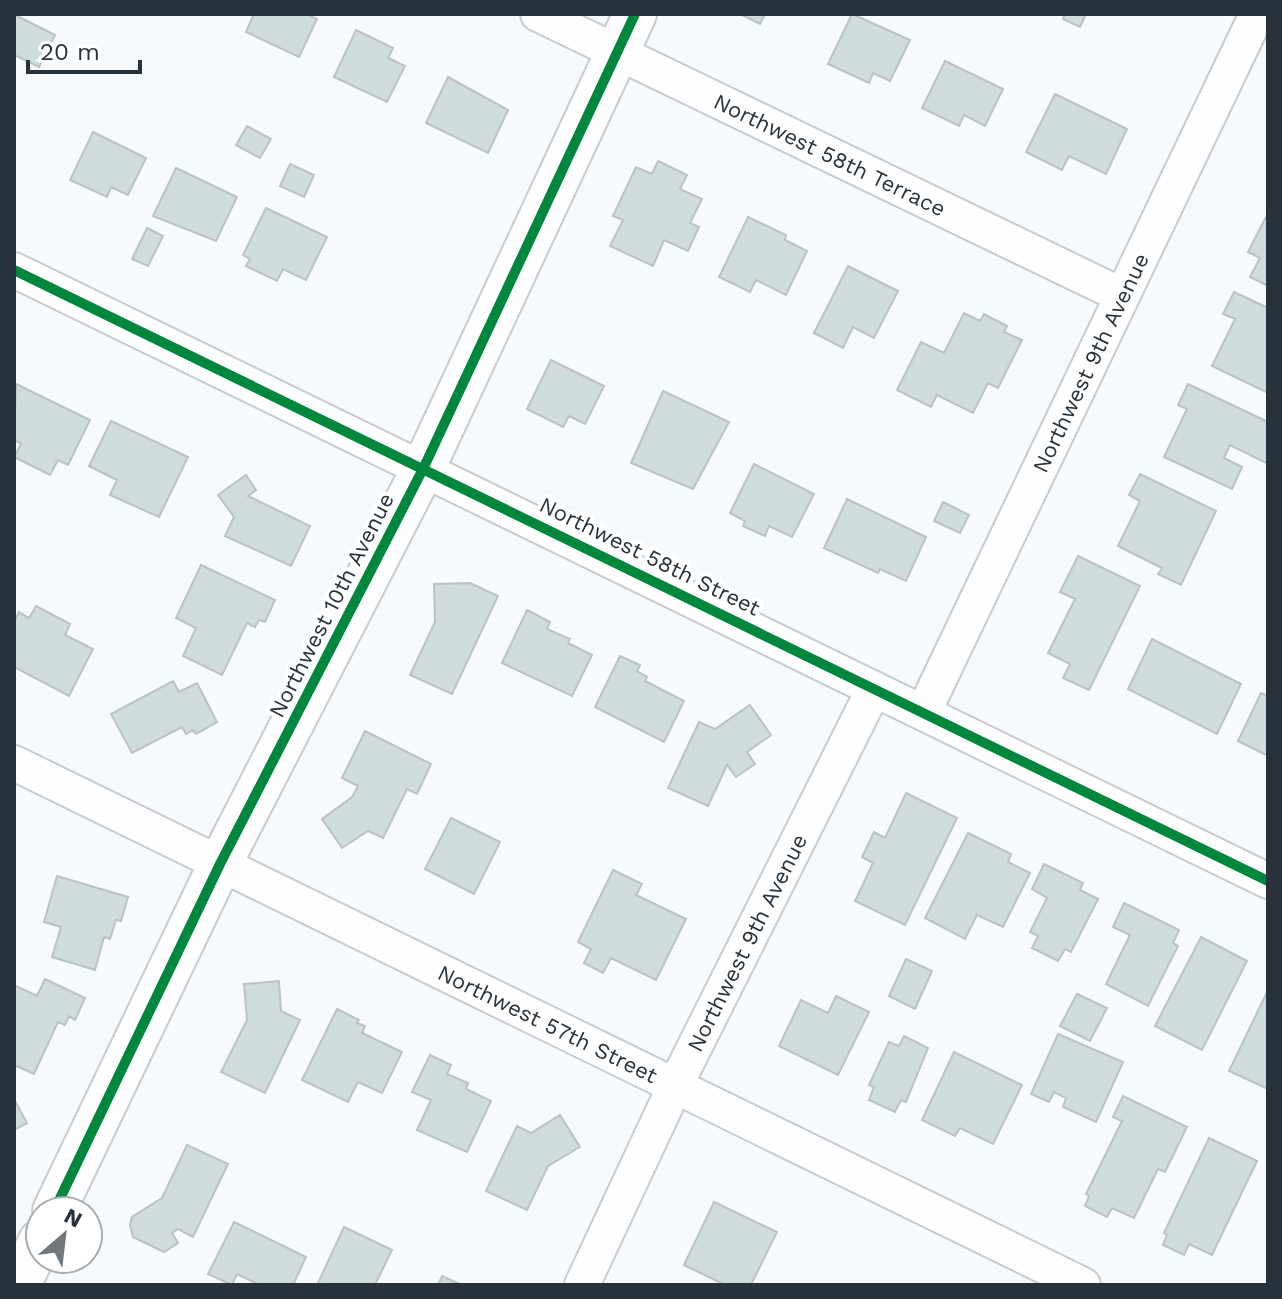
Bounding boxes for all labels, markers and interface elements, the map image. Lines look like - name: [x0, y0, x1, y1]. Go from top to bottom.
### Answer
- scale bar: [28, 24, 140, 74]
- text: 20 m: [40, 38, 100, 66]
- street label: Northwest 58th Terrace: [710, 89, 950, 222]
- street label: Northwest 9th Avenue: [1028, 249, 1154, 477]
- street label: Northwest 10th Avenue: [264, 489, 399, 722]
- street label: Northwest 58th Street: [535, 492, 764, 621]
- street label: Northwest 9th Avenue: [682, 830, 812, 1056]
- street label: Northwest 57th Street: [434, 960, 661, 1088]
- north arrow: [24, 1195, 104, 1275]
- text: N: [60, 1203, 86, 1233]

